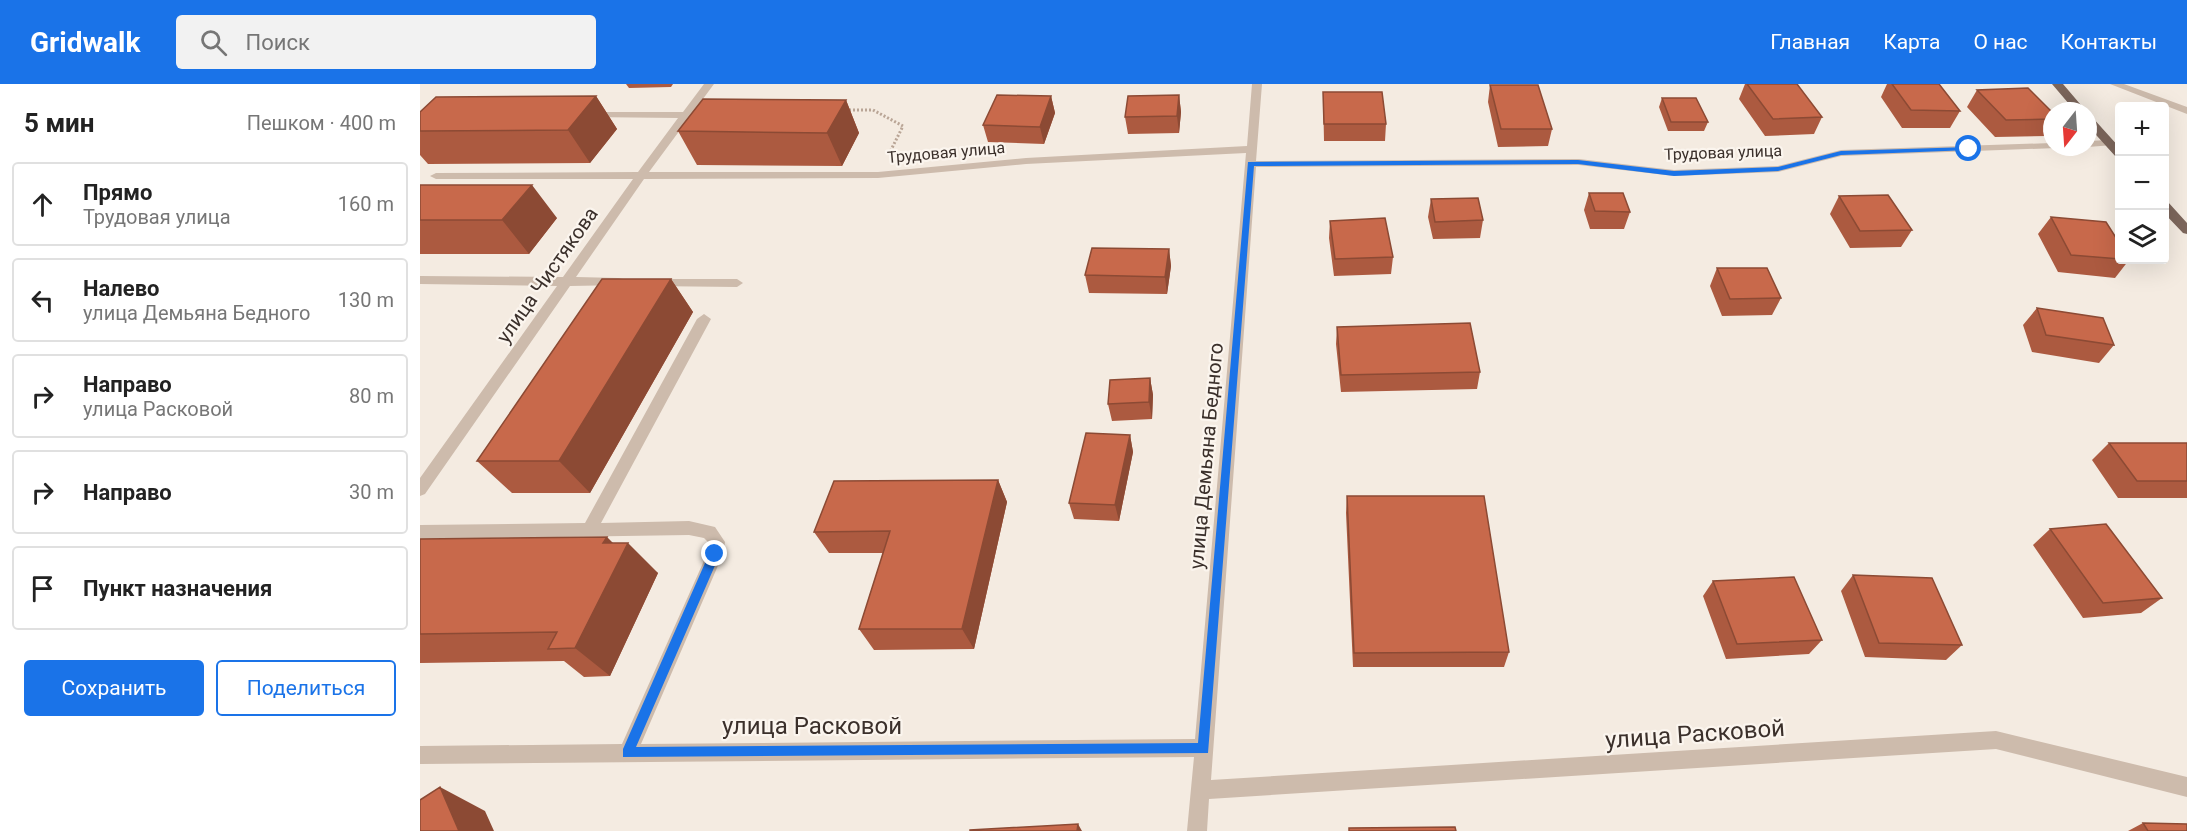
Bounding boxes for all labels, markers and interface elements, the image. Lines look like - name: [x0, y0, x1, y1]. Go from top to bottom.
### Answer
- search box: [176, 15, 596, 69]
- text: Gridwalk: [30, 26, 140, 59]
- icon: search: [197, 26, 230, 59]
- text: Поиск: [245, 30, 310, 55]
- text: Главная: [1770, 30, 1850, 54]
- text: Карта: [1883, 30, 1940, 54]
- text: О нас: [1973, 30, 2028, 54]
- text: Контакты: [2061, 30, 2157, 54]
- north arrow: [2043, 102, 2097, 156]
- map controls: [2115, 102, 2169, 264]
- button: +: [2115, 102, 2169, 156]
- text: 5 мин: [24, 108, 95, 138]
- text: Пешком · 400 m: [247, 111, 396, 135]
- route start: [1955, 135, 1981, 161]
- street label: Трудовая улица: [886, 138, 1006, 167]
- street label: Трудовая улица: [1664, 141, 1782, 164]
- button: −: [2115, 156, 2169, 210]
- text: Прямо: [83, 180, 152, 205]
- icon: ahead: [26, 188, 59, 221]
- text: 160 m: [338, 192, 394, 216]
- street label: улица Чистякова: [491, 202, 603, 348]
- text: Трудовая улица: [83, 205, 231, 229]
- button: layers: [2115, 210, 2169, 264]
- text: Налево: [83, 276, 160, 301]
- icon: left: [26, 284, 59, 317]
- text: 130 m: [338, 288, 394, 312]
- text: улица Демьяна Бедного: [83, 301, 310, 325]
- street label: улица Демьяна Бедного: [1184, 342, 1228, 570]
- text: Направо: [83, 372, 172, 397]
- icon: right: [26, 380, 59, 413]
- text: 80 m: [349, 384, 394, 408]
- text: улица Расковой: [83, 397, 233, 421]
- icon: right: [26, 476, 59, 509]
- text: Направо: [83, 480, 172, 505]
- text: 30 m: [349, 480, 394, 504]
- route end: [701, 540, 727, 566]
- icon: arrive: [26, 572, 59, 605]
- text: Пункт назначения: [83, 576, 272, 601]
- button: Сохранить: [24, 660, 204, 716]
- button: Поделиться: [216, 660, 396, 716]
- street label: улица Расковой: [722, 712, 902, 740]
- street label: улица Расковой: [1604, 714, 1786, 754]

